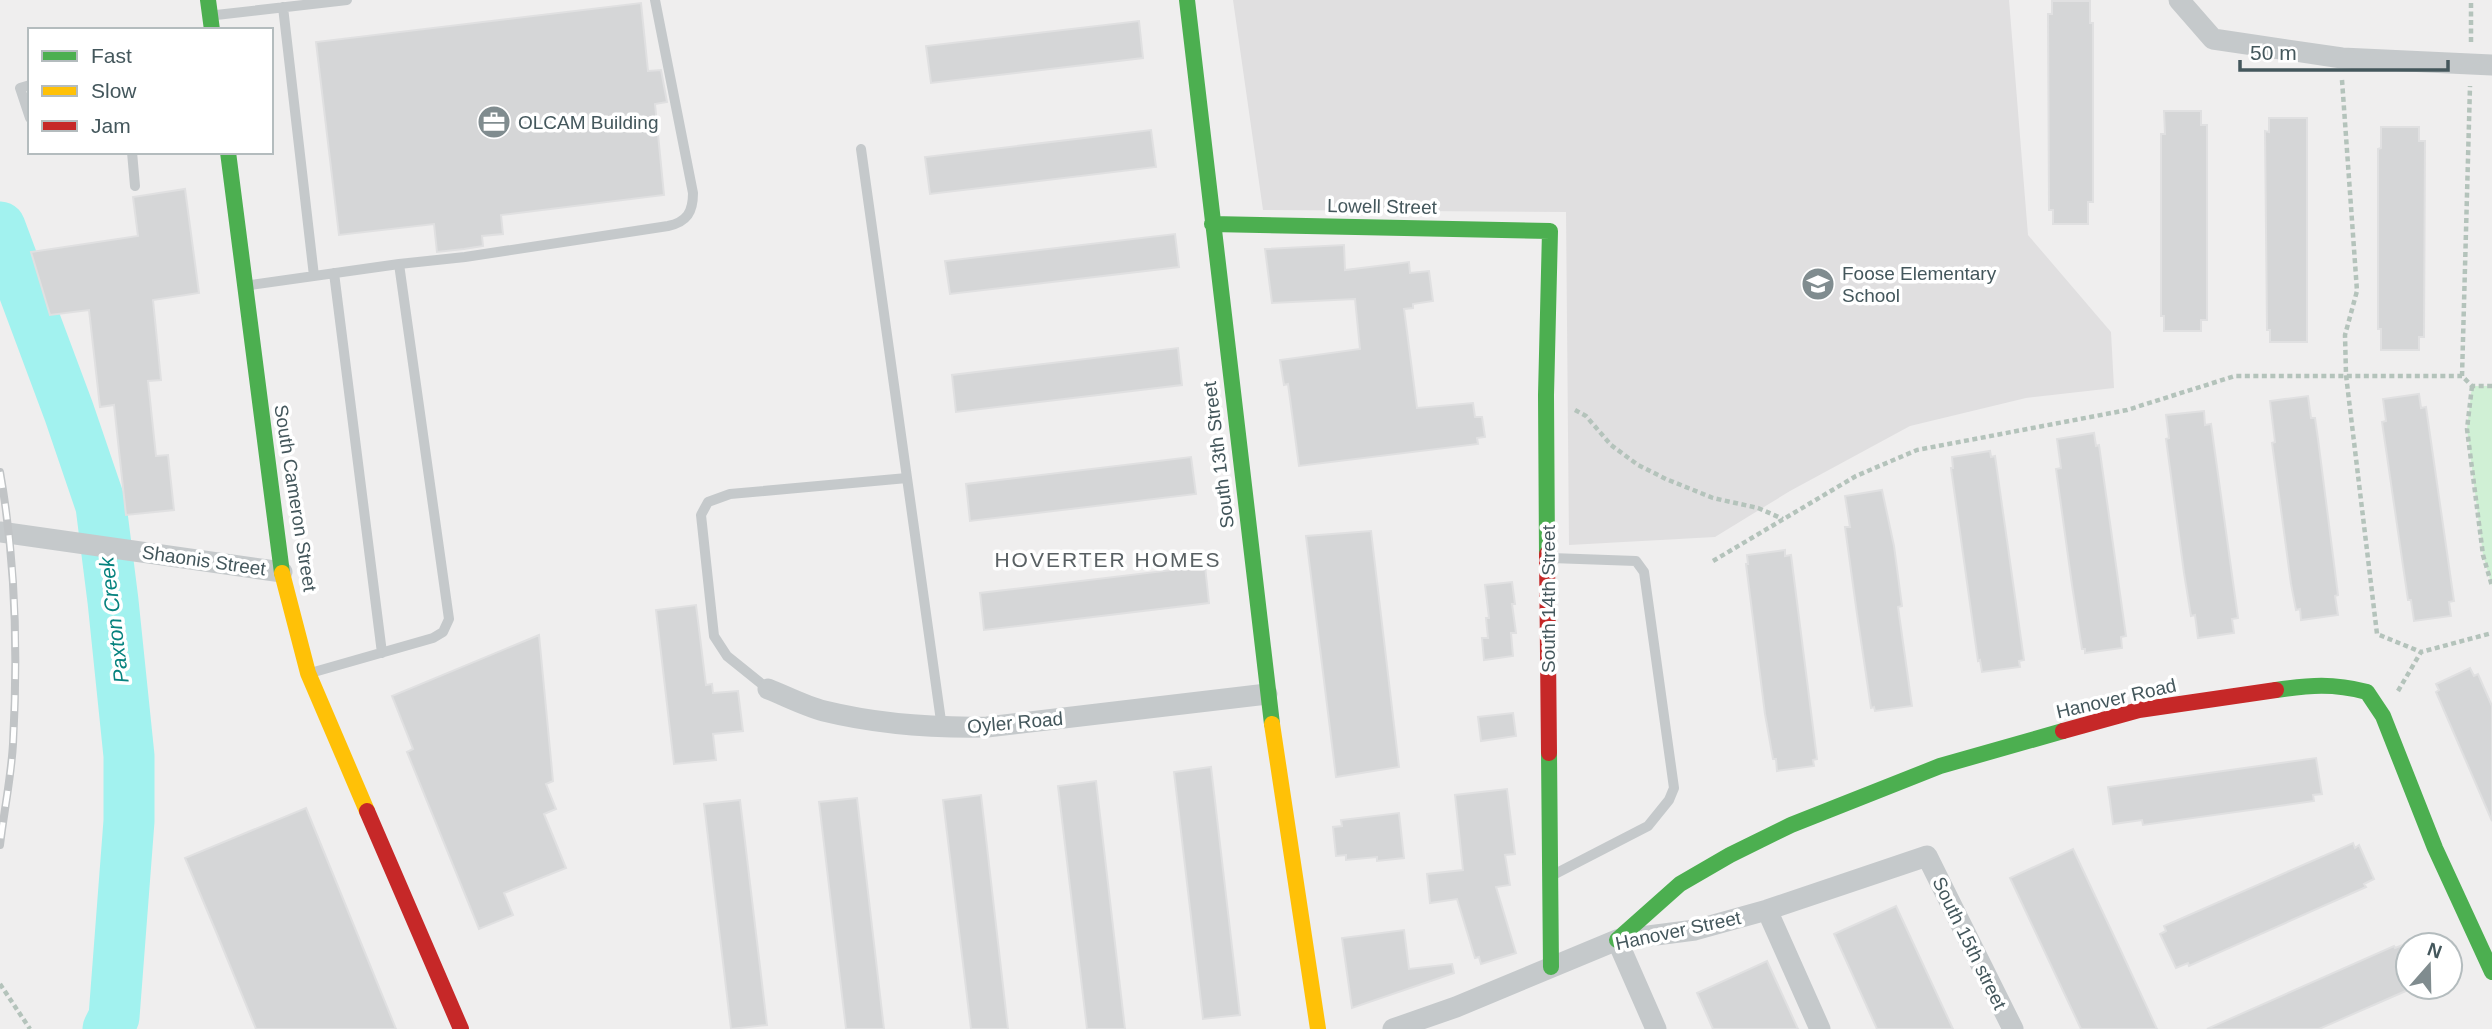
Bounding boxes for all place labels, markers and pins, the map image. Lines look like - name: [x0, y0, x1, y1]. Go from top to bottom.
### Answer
- office icon: OLCAM Building: [475, 103, 513, 141]
- place label: OLCAM Building: [518, 112, 658, 133]
- place label: Foose Elementary School: [1842, 263, 1997, 306]
- school or university icon: Foose Elementary School: [1799, 265, 1837, 303]

